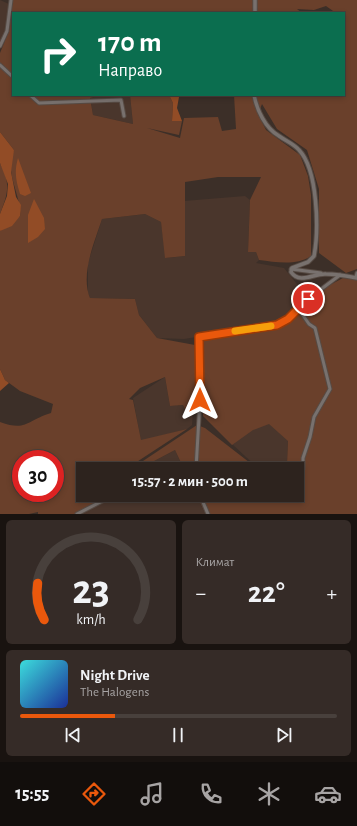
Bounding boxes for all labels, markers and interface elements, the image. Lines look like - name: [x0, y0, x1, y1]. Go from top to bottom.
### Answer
- icon: right: [32, 28, 84, 80]
- text: 170 m: [98, 29, 162, 57]
- text: Направо: [98, 62, 162, 80]
- pin: [291, 282, 325, 316]
- icon: arrive: [297, 288, 319, 310]
- position arrow: [179, 379, 221, 421]
- speed limit sign: 30: [12, 450, 64, 502]
- text: 15:57 · 2 мин · 500 m: [132, 474, 248, 489]
- text: Климат: [196, 556, 234, 569]
- text: 23: [72, 570, 110, 611]
- text: 22°: [248, 578, 285, 608]
- text: −: [196, 582, 206, 604]
- text: +: [326, 582, 337, 604]
- text: km/h: [76, 613, 105, 627]
- text: Night Drive: [80, 668, 150, 683]
- text: The Halogens: [80, 686, 149, 699]
- icon: previous: [62, 724, 84, 746]
- icon: pause: [167, 724, 189, 746]
- icon: next: [273, 724, 295, 746]
- icon: directions: [80, 780, 108, 808]
- icon: music: [138, 780, 166, 808]
- icon: phone: [197, 780, 225, 808]
- icon: climate: [255, 780, 283, 808]
- icon: car: [314, 780, 342, 808]
- text: 15:55: [15, 785, 49, 803]

